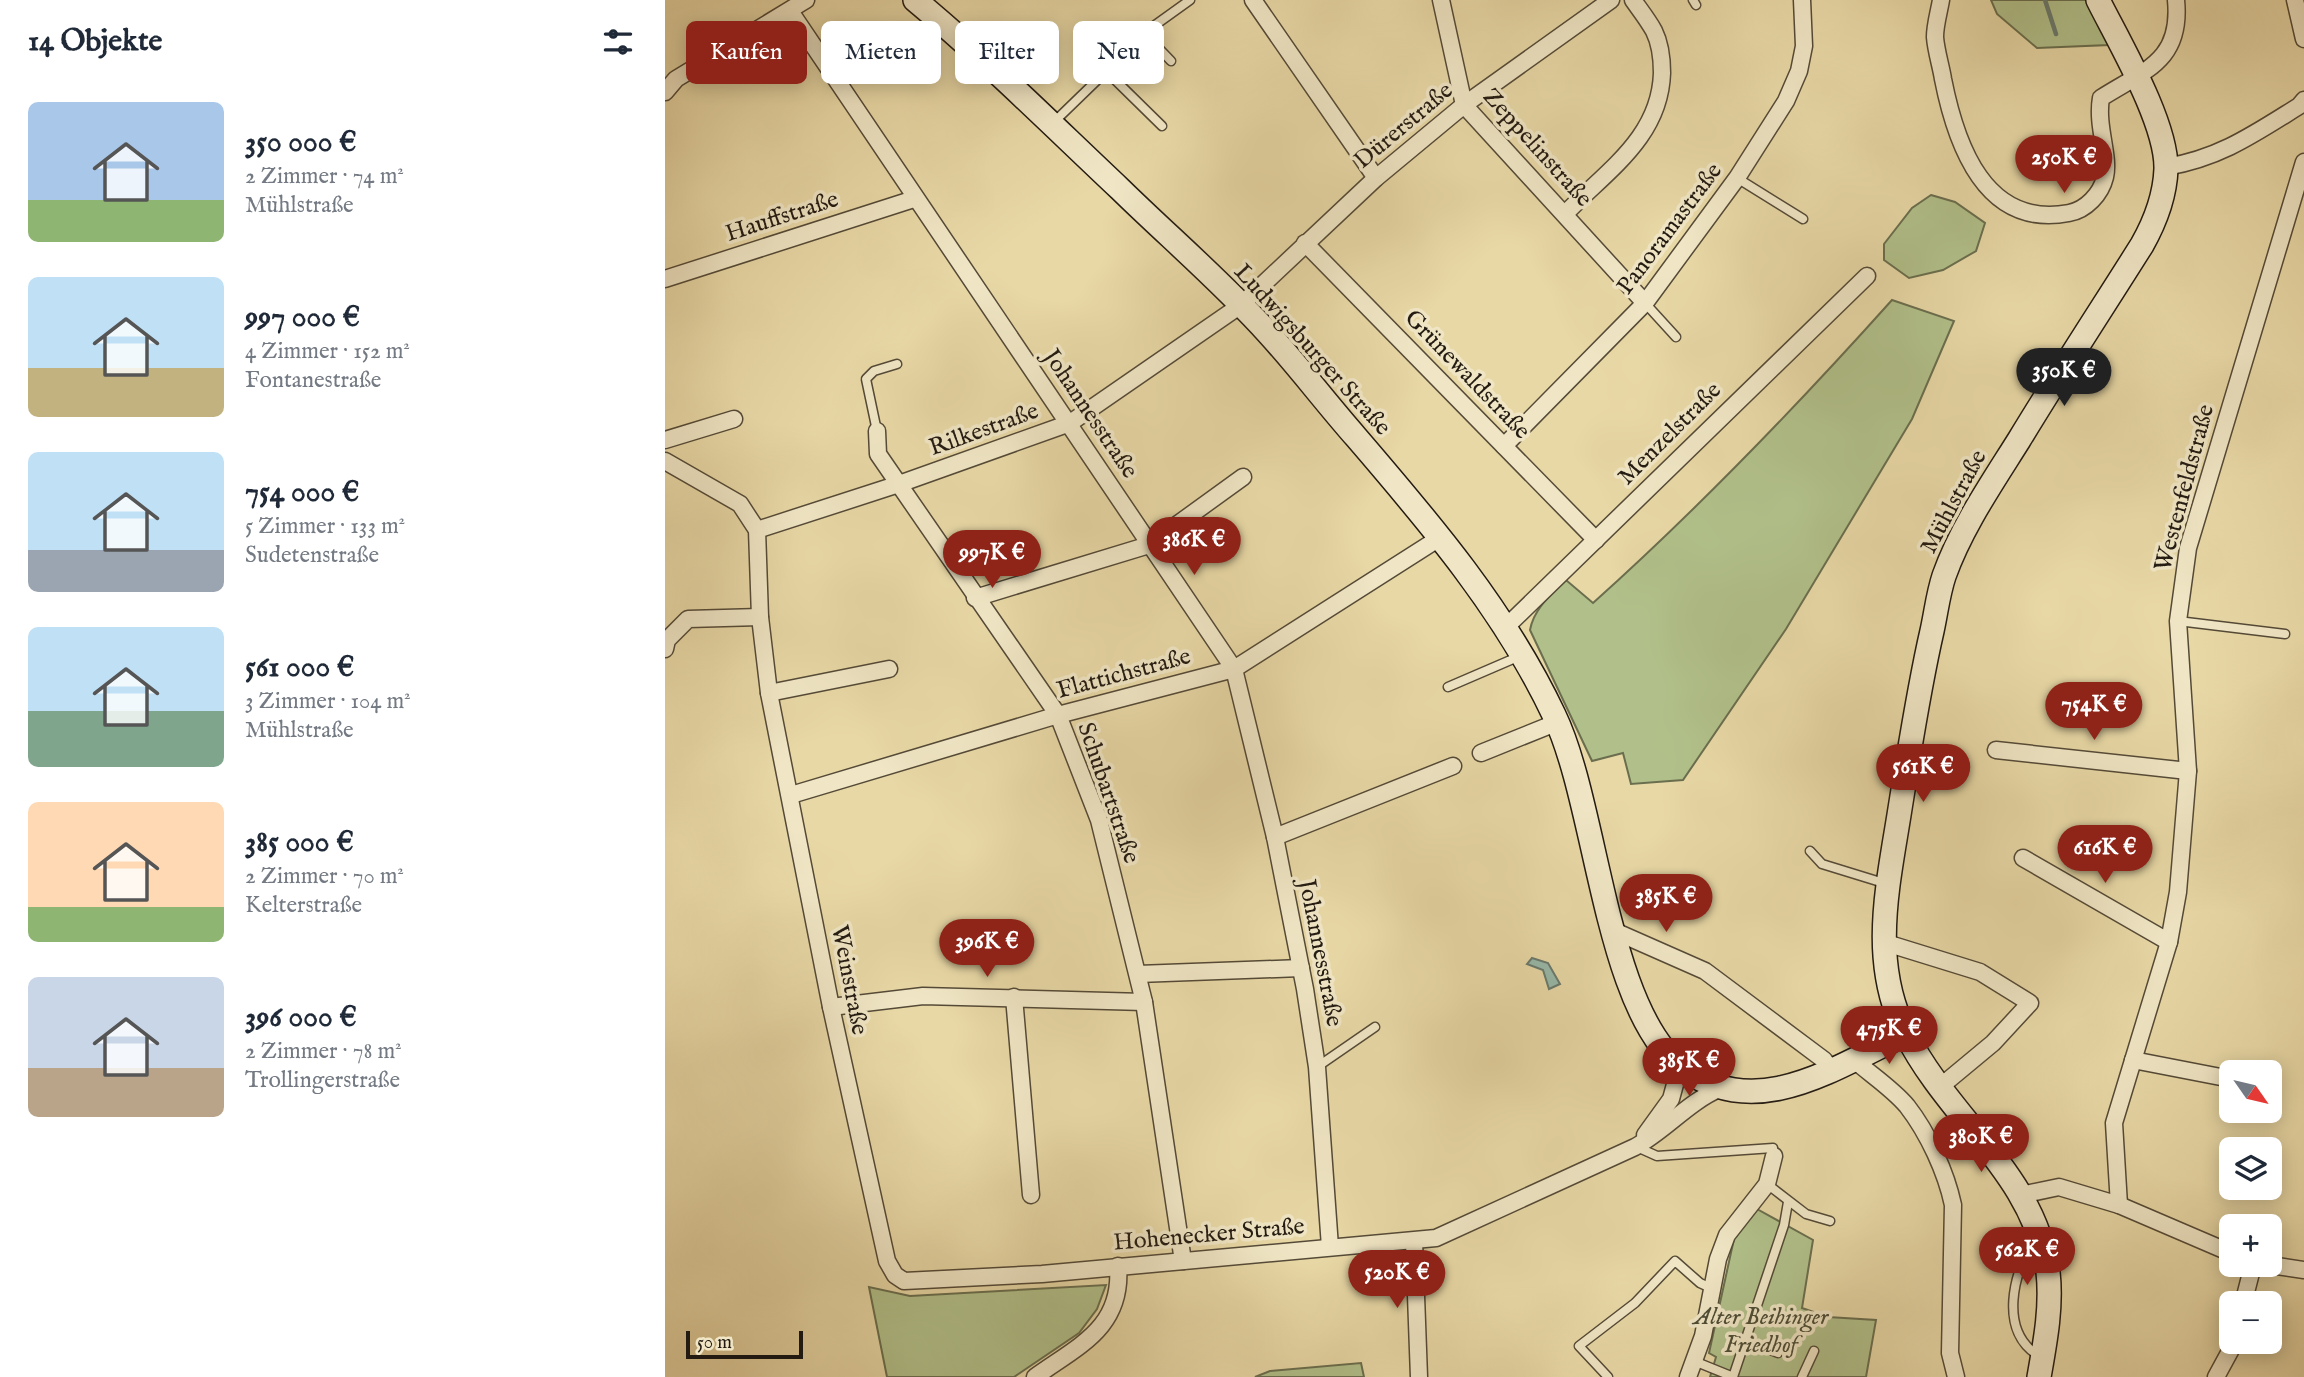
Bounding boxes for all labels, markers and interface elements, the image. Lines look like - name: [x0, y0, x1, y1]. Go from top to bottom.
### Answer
- chip: Kaufen: [686, 21, 807, 84]
- chip: Mieten: [821, 21, 941, 84]
- chip: Filter: [955, 21, 1059, 84]
- chip: Neu: [1073, 21, 1164, 84]
- text: 14 Objekte: [28, 23, 162, 61]
- icon: filters: [599, 23, 637, 61]
- street label: Dürerstraße: [1348, 76, 1460, 176]
- street label: Zeppelinstraße: [1475, 82, 1599, 214]
- text: 350 000 €: [245, 124, 357, 162]
- icon: home: [84, 130, 168, 214]
- pin: 250K €: [2007, 136, 2121, 195]
- text: 250K €: [2031, 143, 2097, 172]
- street label: Panoramastraße: [1610, 157, 1730, 301]
- text: 2 Zimmer · 74 m²: [245, 162, 404, 191]
- street label: Hauffstraße: [722, 184, 842, 250]
- text: Mühlstraße: [245, 191, 354, 220]
- street label: Ludwigsburger Straße: [1227, 258, 1397, 442]
- text: 997 000 €: [245, 299, 360, 337]
- street label: Grünewaldstraße: [1397, 304, 1537, 446]
- icon: home: [84, 305, 168, 389]
- text: 4 Zimmer · 152 m²: [245, 337, 410, 366]
- street label: Johannesstraße: [1034, 341, 1145, 485]
- pin: 350K €: [2007, 348, 2121, 408]
- text: 350K €: [2032, 356, 2096, 385]
- text: Fontanestraße: [245, 366, 381, 395]
- street label: Menzelstraße: [1612, 376, 1728, 492]
- street label: Rilkestraße: [925, 396, 1043, 464]
- street label: Westenfeldstraße: [2148, 401, 2222, 575]
- street label: Mühlstraße: [1914, 445, 1994, 559]
- text: 754 000 €: [245, 474, 359, 512]
- icon: home: [84, 480, 168, 564]
- text: 5 Zimmer · 133 m²: [245, 512, 405, 541]
- pin: 386K €: [1137, 518, 1251, 577]
- text: 386K €: [1163, 525, 1225, 554]
- pin: 997K €: [935, 530, 1049, 590]
- text: 997K €: [959, 538, 1025, 567]
- text: Sudetenstraße: [245, 541, 379, 570]
- street label: Flattichstraße: [1054, 641, 1194, 707]
- text: 561 000 €: [245, 649, 354, 687]
- icon: home: [84, 655, 168, 739]
- pin: 754K €: [2037, 682, 2151, 742]
- text: 3 Zimmer · 104 m²: [245, 687, 411, 716]
- text: 754K €: [2061, 690, 2127, 719]
- text: Mühlstraße: [245, 716, 354, 745]
- street label: Schubartstraße: [1069, 718, 1147, 868]
- pin: 561K €: [1866, 744, 1980, 804]
- text: 561K €: [1892, 752, 1954, 781]
- text: 385 000 €: [245, 824, 354, 862]
- pin: 616K €: [2048, 826, 2162, 885]
- icon: home: [84, 830, 168, 914]
- text: 616K €: [2074, 833, 2136, 862]
- text: 2 Zimmer · 70 m²: [245, 862, 404, 891]
- street label: Johannesstraße: [1290, 874, 1349, 1029]
- pin: 385K €: [1609, 874, 1723, 934]
- text: 385K €: [1635, 882, 1697, 911]
- text: Kelterstraße: [245, 891, 362, 920]
- pin: 396K €: [930, 920, 1044, 979]
- street label: Weinstraße: [823, 922, 875, 1038]
- text: 396K €: [955, 927, 1019, 956]
- text: 396 000 €: [245, 999, 357, 1037]
- icon: home: [84, 1005, 168, 1089]
- pin: 475K €: [1832, 1006, 1946, 1066]
- text: 475K €: [1857, 1014, 1921, 1043]
- text: 2 Zimmer · 78 m²: [245, 1037, 402, 1066]
- pin: 385K €: [1632, 1038, 1746, 1098]
- text: 385K €: [1658, 1046, 1720, 1075]
- north arrow: [2219, 1060, 2282, 1124]
- map controls: [2219, 1060, 2282, 1354]
- text: Trollingerstraße: [245, 1066, 400, 1095]
- pin: 380K €: [1924, 1114, 2038, 1174]
- text: 380K €: [1949, 1122, 2013, 1151]
- button: layers: [2219, 1137, 2282, 1200]
- street label: Hohenecker Straße: [1112, 1211, 1306, 1259]
- button: +: [2219, 1214, 2282, 1277]
- pin: 562K €: [1970, 1228, 2084, 1287]
- text: 562K €: [1995, 1235, 2059, 1264]
- pin: 520K €: [1340, 1250, 1454, 1310]
- text: 520K €: [1364, 1258, 1430, 1287]
- button: −: [2219, 1291, 2282, 1354]
- park label: Alter Beihinger Friedhof: [1691, 1302, 1830, 1361]
- scale bar: [686, 1328, 803, 1360]
- text: 50 m: [697, 1331, 732, 1355]

